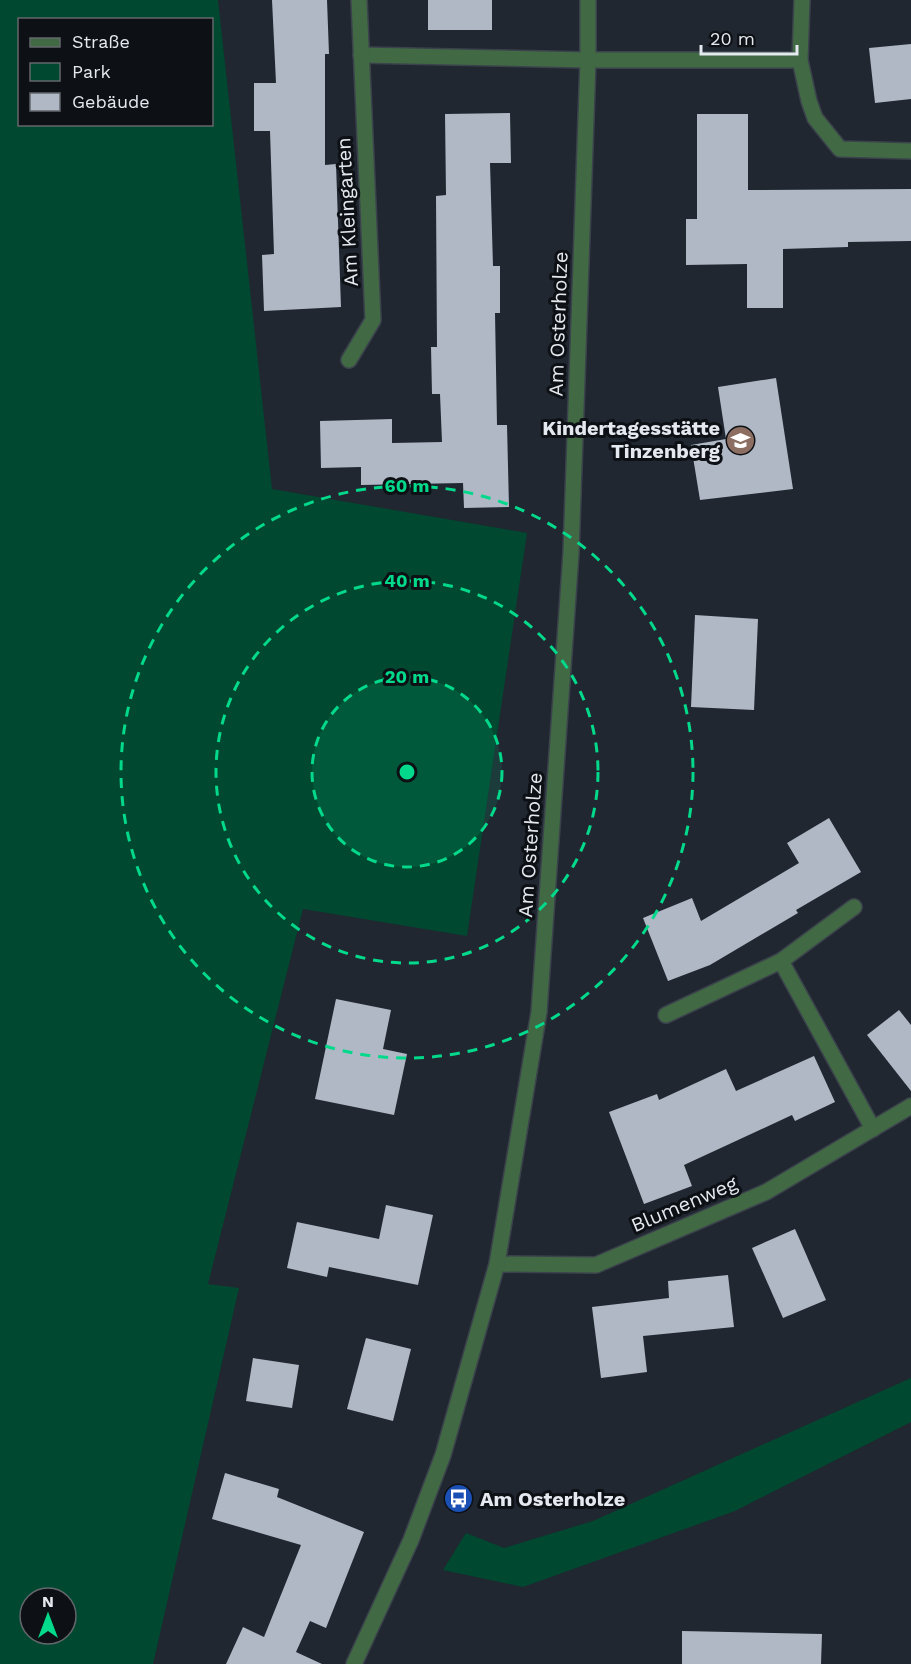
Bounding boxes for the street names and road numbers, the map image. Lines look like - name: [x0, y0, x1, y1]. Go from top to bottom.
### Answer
- street label: Am Kleingarten: [331, 137, 363, 287]
- street label: Am Osterholze: [543, 251, 573, 397]
- street label: Am Osterholze: [513, 772, 547, 918]
- street label: Blumenweg: [627, 1171, 741, 1237]

